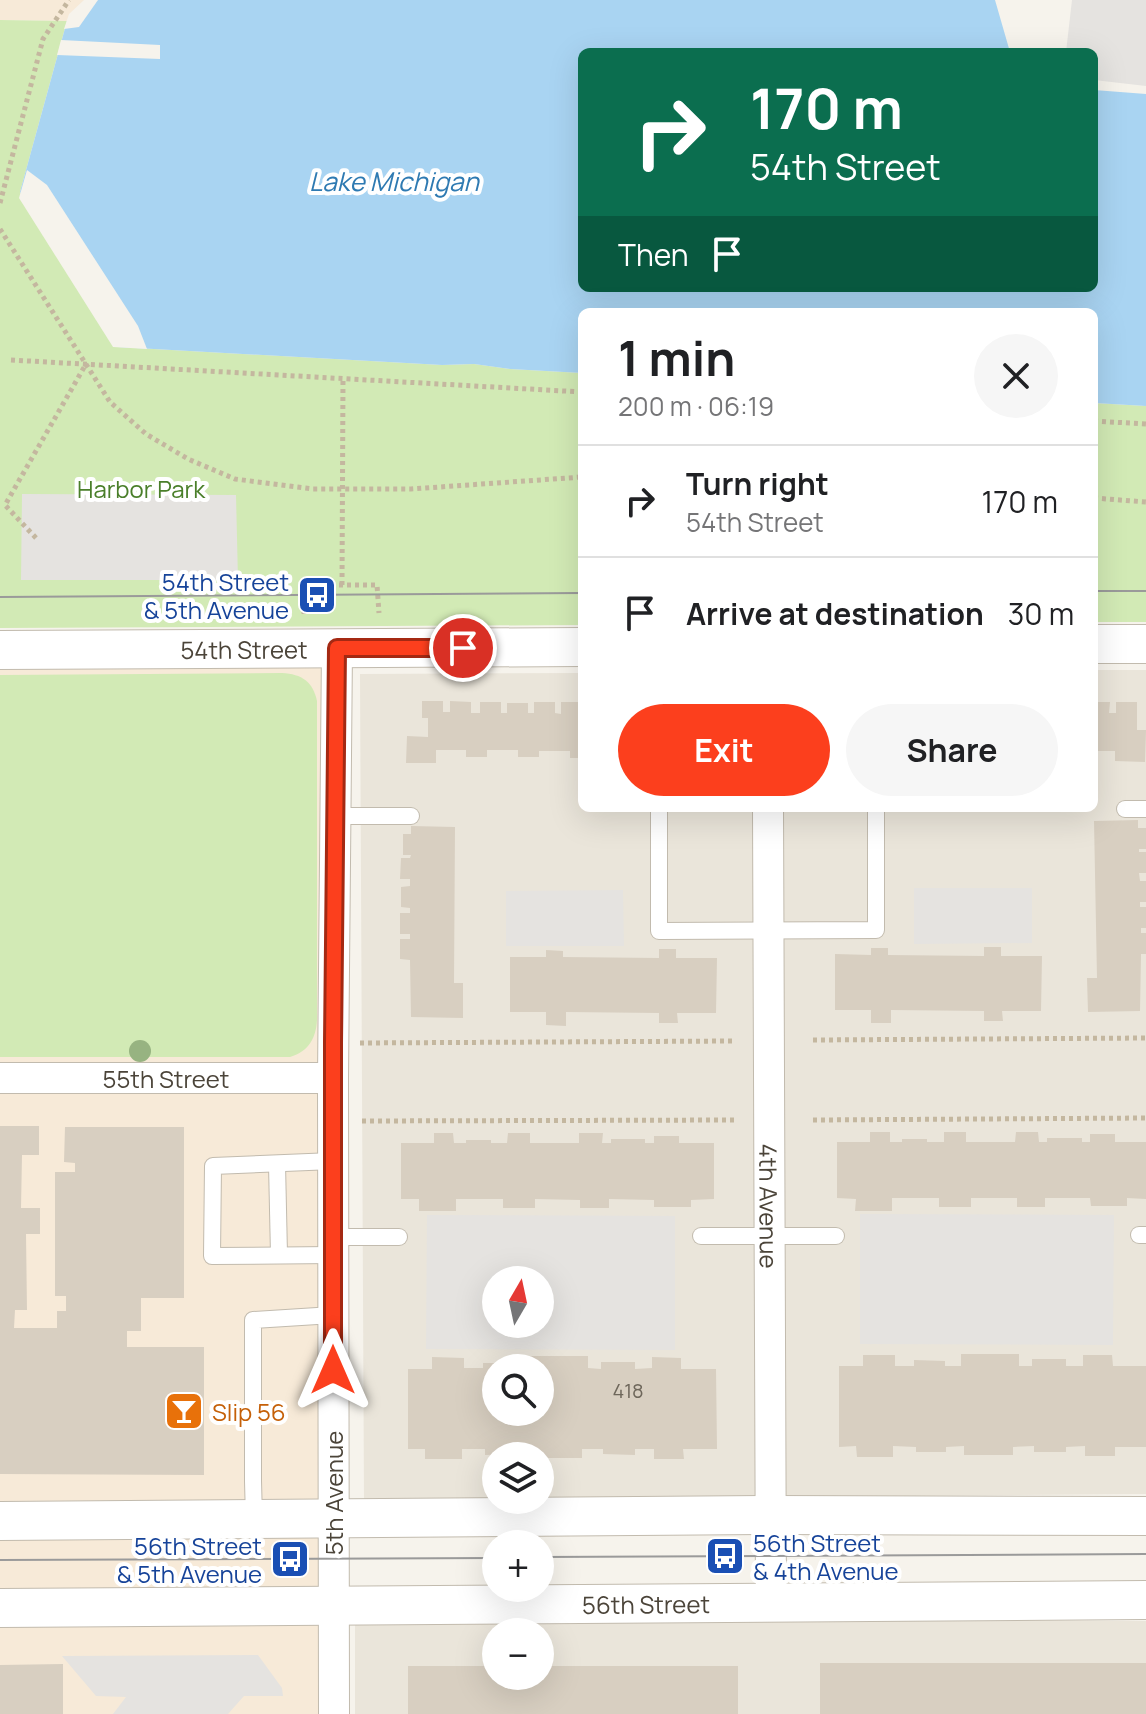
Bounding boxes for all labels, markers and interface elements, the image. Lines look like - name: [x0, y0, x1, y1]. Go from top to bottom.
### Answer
- text: 170 m: [750, 69, 903, 146]
- icon: right: [618, 80, 722, 184]
- text: 54th Street: [750, 142, 941, 191]
- water label: Lake Michigan: [309, 163, 480, 199]
- icon: arrive: [705, 232, 749, 276]
- text: Then: [618, 234, 689, 275]
- text: 1 min: [618, 325, 735, 390]
- button: close: [974, 334, 1058, 418]
- text: 200 m · 06:19: [618, 388, 774, 424]
- text: Turn right: [686, 463, 829, 504]
- park label: Harbor Park: [77, 472, 206, 505]
- icon: right: [618, 479, 662, 523]
- text: 170 m: [981, 481, 1058, 522]
- text: 54th Street: [686, 504, 824, 540]
- place label: 54th Street & 5th Avenue: [144, 565, 289, 626]
- bus stop icon: 54th Street & 5th Avenue: [296, 574, 338, 616]
- icon: arrive: [618, 591, 662, 635]
- text: Arrive at destination: [686, 593, 984, 634]
- text: 30 m: [1008, 593, 1074, 634]
- pin: [429, 614, 497, 682]
- icon: arrive: [441, 626, 485, 670]
- street label: 54th Street: [180, 632, 308, 666]
- button: Exit: [618, 704, 830, 796]
- button: Share: [846, 704, 1058, 796]
- street label: 55th Street: [103, 1062, 229, 1095]
- street label: 4th Avenue: [753, 1143, 786, 1269]
- north arrow: [482, 1266, 554, 1338]
- map controls: [482, 1266, 554, 1690]
- position arrow: [291, 1328, 375, 1412]
- button: search: [482, 1354, 554, 1426]
- house number: 418: [612, 1377, 644, 1404]
- bar icon: Slip 56: [163, 1390, 205, 1432]
- place label: Slip 56: [212, 1395, 286, 1428]
- street label: 5th Avenue: [317, 1431, 350, 1555]
- button: layers: [482, 1442, 554, 1514]
- place label: 56th Street & 4th Avenue: [753, 1526, 898, 1587]
- place label: 56th Street & 5th Avenue: [117, 1529, 262, 1590]
- button: +: [482, 1530, 554, 1602]
- bus stop icon: 56th Street & 4th Avenue: [704, 1535, 746, 1577]
- bus stop icon: 56th Street & 5th Avenue: [269, 1538, 311, 1580]
- street label: 56th Street: [582, 1587, 710, 1620]
- button: −: [482, 1618, 554, 1690]

